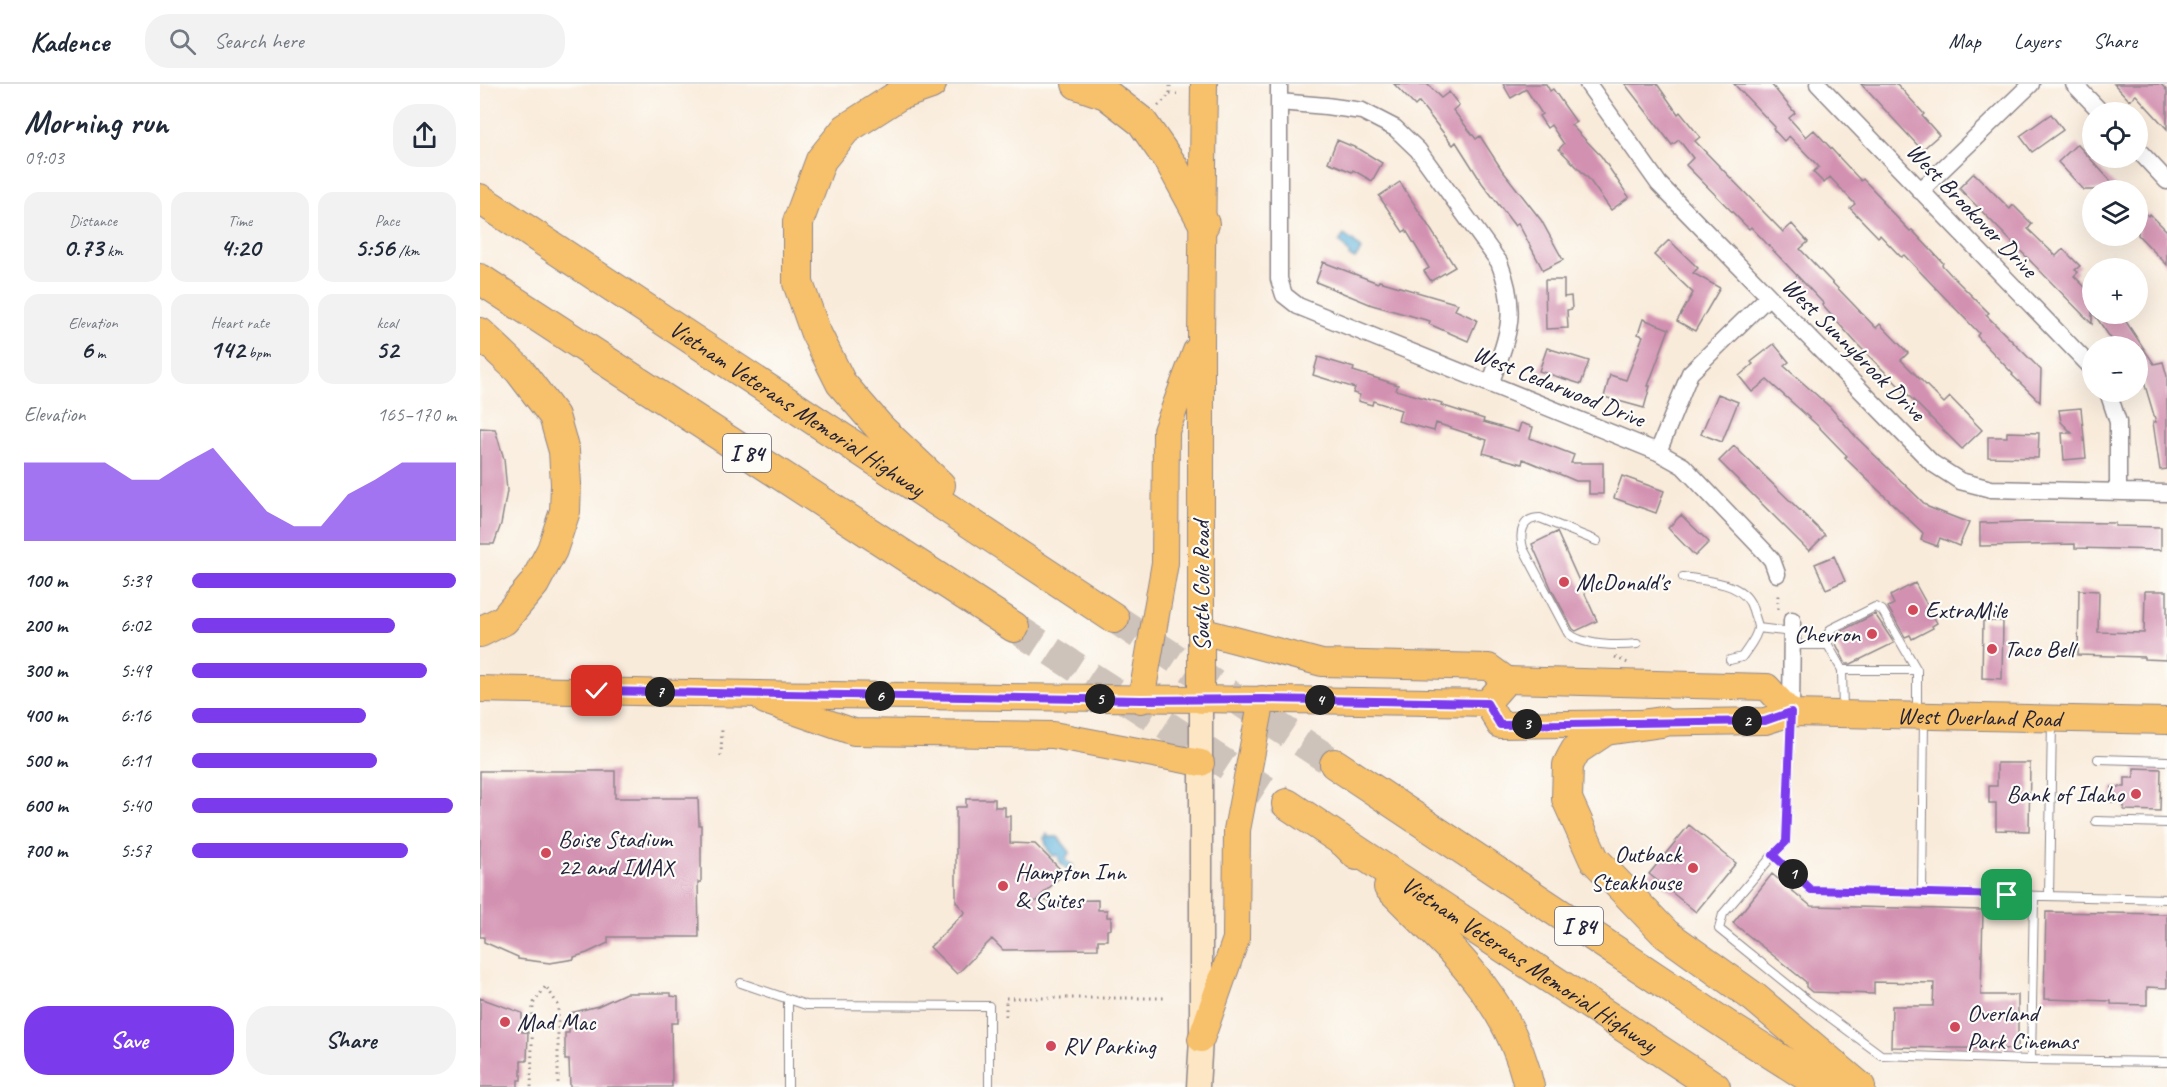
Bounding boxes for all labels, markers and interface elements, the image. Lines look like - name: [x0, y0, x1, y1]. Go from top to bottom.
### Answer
- search box: [145, 14, 565, 68]
- text: Kadence: [30, 24, 109, 59]
- icon: search: [166, 25, 199, 58]
- text: Search here: [214, 27, 304, 55]
- text: Map: [1948, 28, 1981, 54]
- text: Layers: [2014, 28, 2060, 54]
- text: Share: [2093, 28, 2137, 54]
- text: Morning run: [24, 101, 168, 143]
- map controls: [2082, 102, 2148, 402]
- button: locate: [2082, 102, 2148, 168]
- button: share: [393, 104, 456, 167]
- street label: West Brookover Drive: [1900, 136, 2045, 285]
- text: 09:03: [24, 145, 64, 170]
- button: layers: [2082, 180, 2148, 246]
- text: Distance: [69, 211, 117, 231]
- text: Time: [228, 211, 252, 231]
- text: Pace: [375, 211, 399, 231]
- text: 0.73: [63, 231, 103, 264]
- text: 4:20: [220, 231, 260, 264]
- text: 5:56: [355, 231, 395, 264]
- text: km: [103, 241, 123, 261]
- text: /km: [395, 241, 419, 261]
- button: +: [2082, 258, 2148, 324]
- street label: West Sunnybrook Drive: [1776, 271, 1934, 429]
- text: Elevation: [68, 313, 118, 333]
- text: Heart rate: [211, 313, 269, 333]
- text: kcal: [376, 313, 398, 333]
- street label: Vietnam Veterans Memorial Highway: [664, 313, 932, 505]
- text: 6: [80, 333, 93, 366]
- text: 142: [210, 333, 245, 366]
- text: 52: [376, 333, 398, 366]
- button: −: [2082, 336, 2148, 402]
- street label: West Cedarwood Drive: [1469, 338, 1651, 435]
- text: m: [93, 343, 106, 363]
- text: bpm: [245, 343, 270, 363]
- text: Elevation: [24, 402, 86, 427]
- text: 165–170 m: [377, 402, 456, 427]
- road number: I 84: [723, 434, 771, 472]
- street label: South Cole Road: [1186, 517, 1216, 651]
- place label: McDonald's: [1576, 567, 1672, 597]
- text: 100 m: [24, 568, 67, 593]
- text: 5:39: [120, 568, 151, 593]
- marker: McDonald's: [1557, 575, 1571, 589]
- place label: ExtraMile: [1925, 595, 2009, 625]
- marker: ExtraMile: [1906, 603, 1920, 617]
- text: 200 m: [24, 613, 67, 638]
- text: 6:02: [120, 613, 151, 638]
- place label: Chevron: [1794, 619, 1861, 649]
- marker: Chevron: [1865, 627, 1879, 641]
- place label: Taco Bell: [2004, 634, 2078, 664]
- marker: Taco Bell: [1985, 642, 1999, 656]
- text: 300 m: [24, 658, 67, 683]
- text: 5:49: [120, 658, 151, 683]
- pin: [571, 665, 622, 716]
- icon: check: [580, 674, 613, 707]
- pin: 7: [645, 677, 675, 707]
- pin: 6: [865, 681, 895, 711]
- text: 7: [656, 682, 664, 702]
- pin: 5: [1085, 684, 1115, 714]
- pin: 4: [1305, 685, 1335, 715]
- text: 6: [876, 686, 884, 706]
- text: 5: [1097, 689, 1103, 709]
- text: 4: [1316, 690, 1324, 710]
- street label: West Overland Road: [1897, 700, 2065, 734]
- text: 400 m: [24, 703, 67, 728]
- text: 6:16: [120, 703, 151, 728]
- pin: 2: [1732, 706, 1762, 736]
- pin: 3: [1512, 709, 1542, 739]
- text: 2: [1743, 711, 1751, 731]
- text: 3: [1523, 714, 1531, 734]
- text: 500 m: [24, 748, 67, 773]
- text: 6:11: [120, 748, 151, 773]
- place label: Bank of Idaho: [2006, 779, 2126, 809]
- marker: Bank of Idaho: [2129, 787, 2143, 801]
- text: 600 m: [24, 793, 68, 818]
- text: 5:40: [120, 793, 151, 818]
- place label: Boise Stadium 22 and IMAX: [558, 824, 677, 882]
- text: 700 m: [24, 838, 67, 863]
- text: 5:57: [120, 838, 151, 863]
- place label: Outback Steakhouse: [1590, 839, 1683, 897]
- marker: Boise Stadium 22 and IMAX: [539, 846, 553, 860]
- place label: Hampton Inn & Suites: [1015, 857, 1127, 915]
- pin: 1: [1778, 859, 1808, 889]
- marker: Outback Steakhouse: [1686, 861, 1700, 875]
- text: 1: [1789, 864, 1797, 884]
- street label: Vietnam Veterans Memorial Highway: [1396, 869, 1664, 1060]
- pin: [1981, 869, 2032, 920]
- icon: arrive: [1990, 878, 2023, 911]
- marker: Hampton Inn & Suites: [996, 879, 1010, 893]
- road number: I 84: [1555, 907, 1603, 945]
- place label: Overland Park Cinemas: [1967, 998, 2079, 1056]
- button: Save: [24, 1006, 234, 1075]
- button: Share: [246, 1006, 456, 1075]
- place label: Mad Mac: [517, 1007, 597, 1037]
- marker: Mad Mac: [498, 1015, 512, 1029]
- marker: Overland Park Cinemas: [1948, 1020, 1962, 1034]
- place label: RV Parking: [1063, 1031, 1157, 1061]
- marker: RV Parking: [1044, 1039, 1058, 1053]

